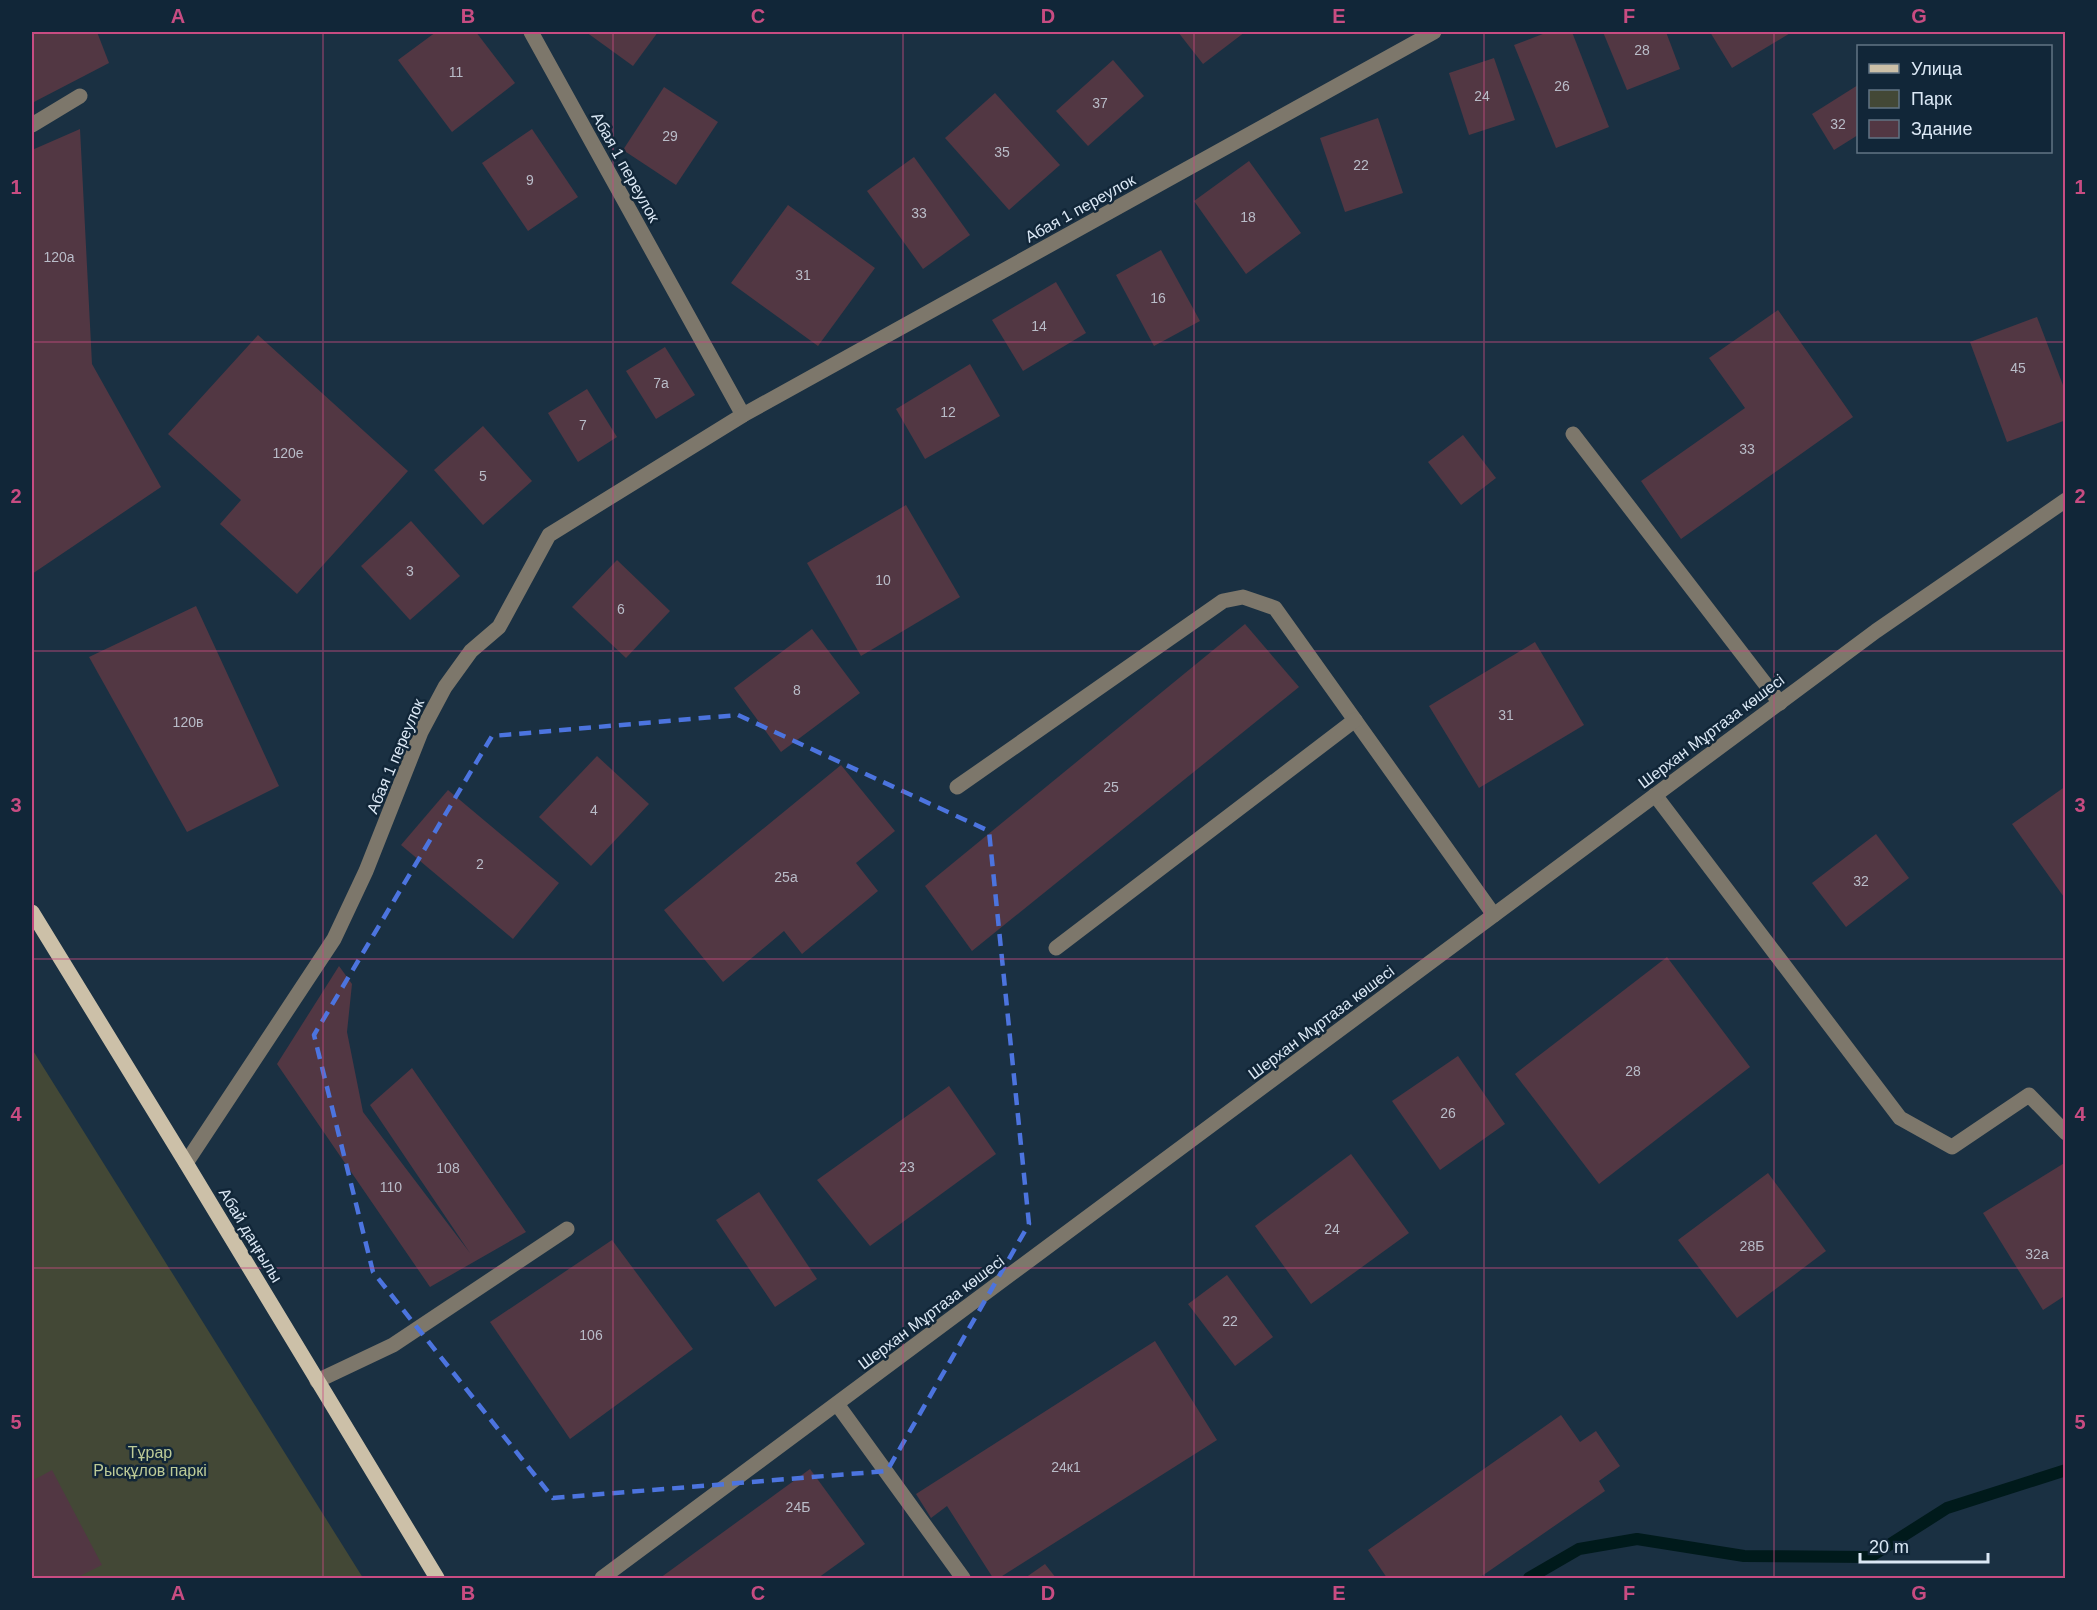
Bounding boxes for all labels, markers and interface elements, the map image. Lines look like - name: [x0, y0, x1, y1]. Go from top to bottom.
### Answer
- text: A: [171, 5, 185, 27]
- text: B: [461, 5, 475, 27]
- text: C: [751, 5, 765, 27]
- text: D: [1041, 5, 1055, 27]
- text: E: [1332, 5, 1346, 27]
- text: F: [1623, 5, 1635, 27]
- text: G: [1911, 5, 1927, 27]
- house number: 28: [1634, 42, 1650, 58]
- legend: [1857, 45, 2052, 153]
- text: Улица: [1911, 59, 1963, 79]
- house number: 11: [449, 64, 463, 80]
- house number: 26: [1554, 78, 1570, 94]
- house number: 24: [1474, 88, 1490, 104]
- text: Парк: [1911, 89, 1952, 109]
- house number: 37: [1092, 95, 1108, 111]
- street label: Абая 1 переулок: [588, 109, 663, 226]
- house number: 32: [1830, 116, 1846, 132]
- text: Здание: [1911, 119, 1972, 139]
- house number: 29: [662, 128, 678, 144]
- house number: 35: [994, 144, 1010, 160]
- house number: 22: [1353, 157, 1369, 173]
- street label: Абая 1 переулок: [1022, 171, 1139, 246]
- house number: 9: [526, 172, 534, 188]
- text: 1: [10, 176, 22, 198]
- text: 1: [2074, 176, 2086, 198]
- house number: 33: [911, 205, 927, 221]
- house number: 18: [1240, 209, 1256, 225]
- house number: 120а: [43, 249, 75, 265]
- house number: 31: [795, 267, 811, 283]
- house number: 16: [1150, 290, 1166, 306]
- house number: 14: [1031, 318, 1047, 334]
- house number: 45: [2010, 360, 2026, 376]
- house number: 7а: [653, 375, 669, 391]
- house number: 12: [940, 404, 956, 420]
- house number: 7: [579, 417, 587, 433]
- house number: 33: [1739, 441, 1755, 457]
- house number: 120е: [272, 445, 304, 461]
- house number: 5: [479, 468, 487, 484]
- text: 2: [10, 485, 22, 507]
- text: 2: [2074, 485, 2086, 507]
- house number: 3: [406, 563, 414, 579]
- house number: 10: [875, 572, 891, 588]
- house number: 6: [617, 601, 625, 617]
- street label: Шерхан Мұртаза көшесі: [1635, 671, 1787, 792]
- house number: 8: [793, 682, 801, 698]
- street label: Абая 1 переулок: [364, 695, 428, 816]
- house number: 31: [1498, 707, 1514, 723]
- house number: 120в: [173, 714, 203, 730]
- house number: 25: [1103, 779, 1119, 795]
- text: 3: [10, 794, 22, 816]
- text: 3: [2074, 794, 2086, 816]
- house number: 4: [590, 802, 598, 818]
- house number: 2: [476, 856, 484, 872]
- house number: 25а: [774, 869, 798, 885]
- house number: 32: [1853, 873, 1869, 889]
- street label: Шерхан Мұртаза көшесі: [1245, 962, 1397, 1083]
- house number: 28: [1625, 1063, 1641, 1079]
- text: 4: [10, 1103, 22, 1125]
- text: 4: [2074, 1103, 2086, 1125]
- house number: 26: [1440, 1105, 1456, 1121]
- house number: 23: [899, 1159, 915, 1175]
- house number: 108: [436, 1160, 460, 1176]
- house number: 110: [380, 1179, 402, 1195]
- street label: Абай даңғылы: [216, 1185, 285, 1285]
- house number: 24: [1324, 1221, 1340, 1237]
- house number: 28Б: [1740, 1238, 1764, 1254]
- house number: 32а: [2025, 1246, 2049, 1262]
- street label: Шерхан Мұртаза көшесі: [855, 1252, 1007, 1373]
- house number: 22: [1222, 1313, 1238, 1329]
- house number: 106: [579, 1327, 603, 1343]
- text: 5: [10, 1411, 22, 1433]
- text: 5: [2074, 1411, 2086, 1433]
- park label: Тұрар Рысқұлов паркі: [93, 1444, 207, 1479]
- house number: 24к1: [1051, 1459, 1081, 1475]
- house number: 24Б: [786, 1499, 810, 1515]
- scale bar: [1860, 1526, 1988, 1564]
- text: 20 m: [1869, 1537, 1909, 1557]
- text: A: [171, 1582, 185, 1604]
- text: B: [461, 1582, 475, 1604]
- text: C: [751, 1582, 765, 1604]
- text: D: [1041, 1582, 1055, 1604]
- text: E: [1332, 1582, 1346, 1604]
- text: F: [1623, 1582, 1635, 1604]
- text: G: [1911, 1582, 1927, 1604]

